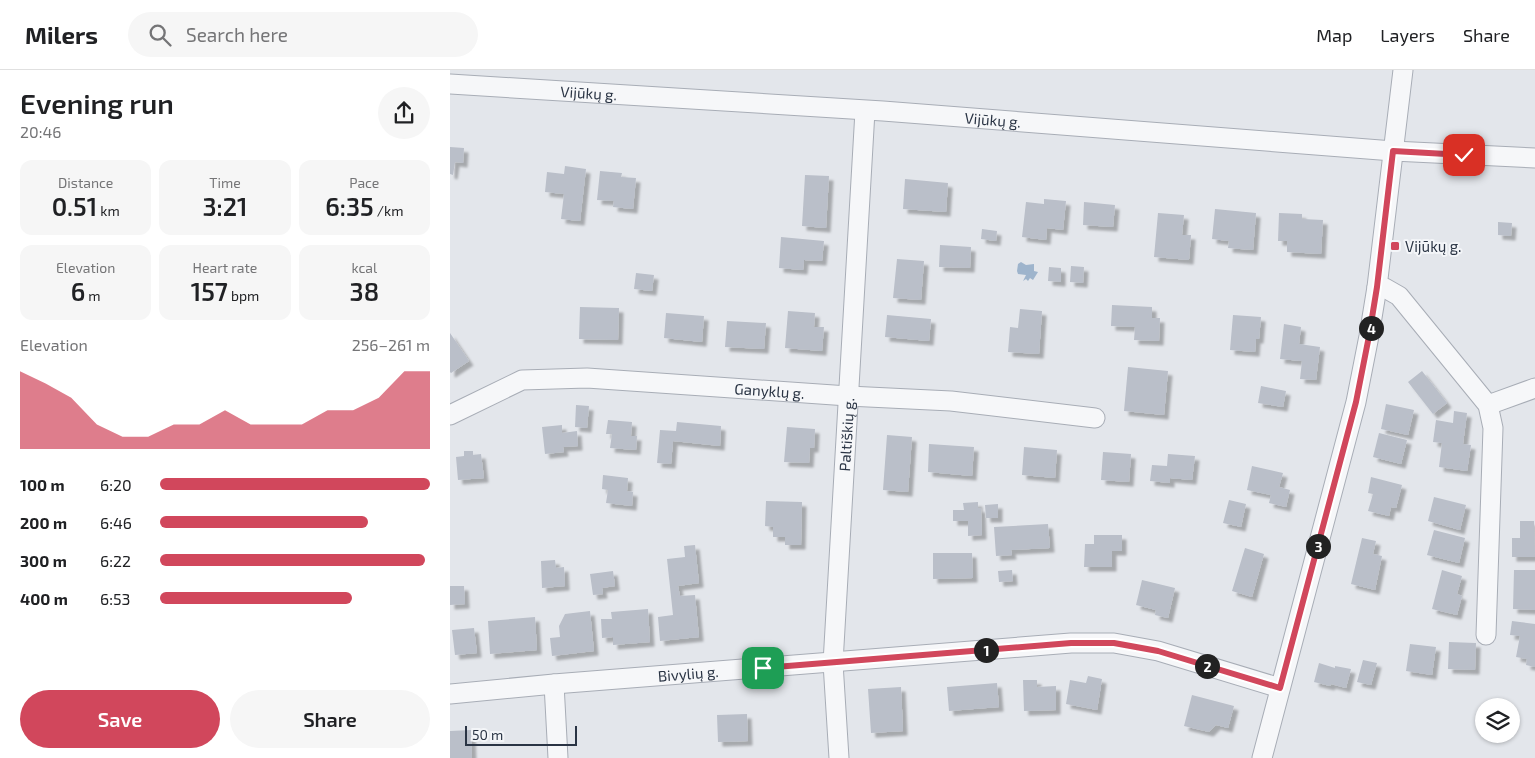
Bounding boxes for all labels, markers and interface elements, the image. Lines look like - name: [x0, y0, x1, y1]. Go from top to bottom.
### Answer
- search box: [128, 12, 478, 57]
- text: Milers: [25, 20, 98, 49]
- icon: search: [146, 21, 174, 49]
- text: Search here: [186, 23, 288, 46]
- text: Map: [1316, 24, 1352, 46]
- text: Layers: [1380, 24, 1435, 46]
- text: Share: [1463, 24, 1510, 46]
- street label: Vijūkų g.: [560, 82, 618, 103]
- text: Evening run: [20, 86, 174, 120]
- button: share: [378, 87, 430, 139]
- street label: Vijūkų g.: [964, 108, 1022, 131]
- text: 20:46: [20, 122, 61, 141]
- pin: [1443, 134, 1485, 176]
- icon: check: [1450, 141, 1478, 169]
- text: Distance: [58, 174, 113, 191]
- text: Time: [209, 174, 241, 191]
- text: Pace: [349, 174, 379, 191]
- text: 0.51: [52, 191, 97, 221]
- text: 3:21: [202, 191, 248, 221]
- text: 6:35: [325, 191, 374, 221]
- text: km: [97, 202, 120, 219]
- text: /km: [374, 202, 403, 219]
- place label: Vijūkų g.: [1405, 237, 1462, 256]
- marker: Vijūkų g.: [1389, 240, 1401, 252]
- text: Elevation: [56, 259, 115, 276]
- text: Heart rate: [193, 259, 257, 276]
- text: kcal: [352, 259, 377, 276]
- text: 6: [71, 276, 85, 306]
- text: 157: [191, 276, 228, 306]
- text: 38: [350, 276, 379, 306]
- text: m: [85, 287, 101, 304]
- text: bpm: [228, 287, 259, 304]
- pin: 4: [1358, 316, 1384, 340]
- text: 4: [1367, 320, 1376, 337]
- text: Elevation: [20, 335, 88, 354]
- text: 256–261 m: [352, 335, 430, 354]
- street label: Ganyklų g.: [734, 379, 805, 402]
- street label: Paltiškių g.: [835, 397, 857, 472]
- text: 100 m: [20, 475, 65, 494]
- text: 6:20: [100, 475, 132, 494]
- text: 200 m: [20, 513, 67, 532]
- text: 6:46: [100, 513, 132, 532]
- pin: 3: [1306, 534, 1330, 558]
- text: 3: [1315, 538, 1322, 555]
- text: 300 m: [20, 551, 67, 570]
- text: 6:22: [100, 551, 131, 570]
- text: 400 m: [20, 589, 68, 608]
- text: 6:53: [100, 589, 130, 608]
- pin: 1: [974, 638, 998, 662]
- text: 1: [983, 642, 990, 659]
- pin: [742, 647, 784, 689]
- icon: arrive: [749, 654, 777, 682]
- pin: 2: [1194, 654, 1220, 678]
- text: 2: [1203, 658, 1212, 675]
- street label: Bivylių g.: [657, 662, 719, 685]
- button: Save: [20, 690, 220, 748]
- button: Share: [230, 690, 430, 748]
- map controls: [1475, 698, 1520, 743]
- button: layers: [1475, 698, 1520, 743]
- scale bar: [465, 723, 578, 746]
- text: 50 m: [472, 726, 503, 743]

